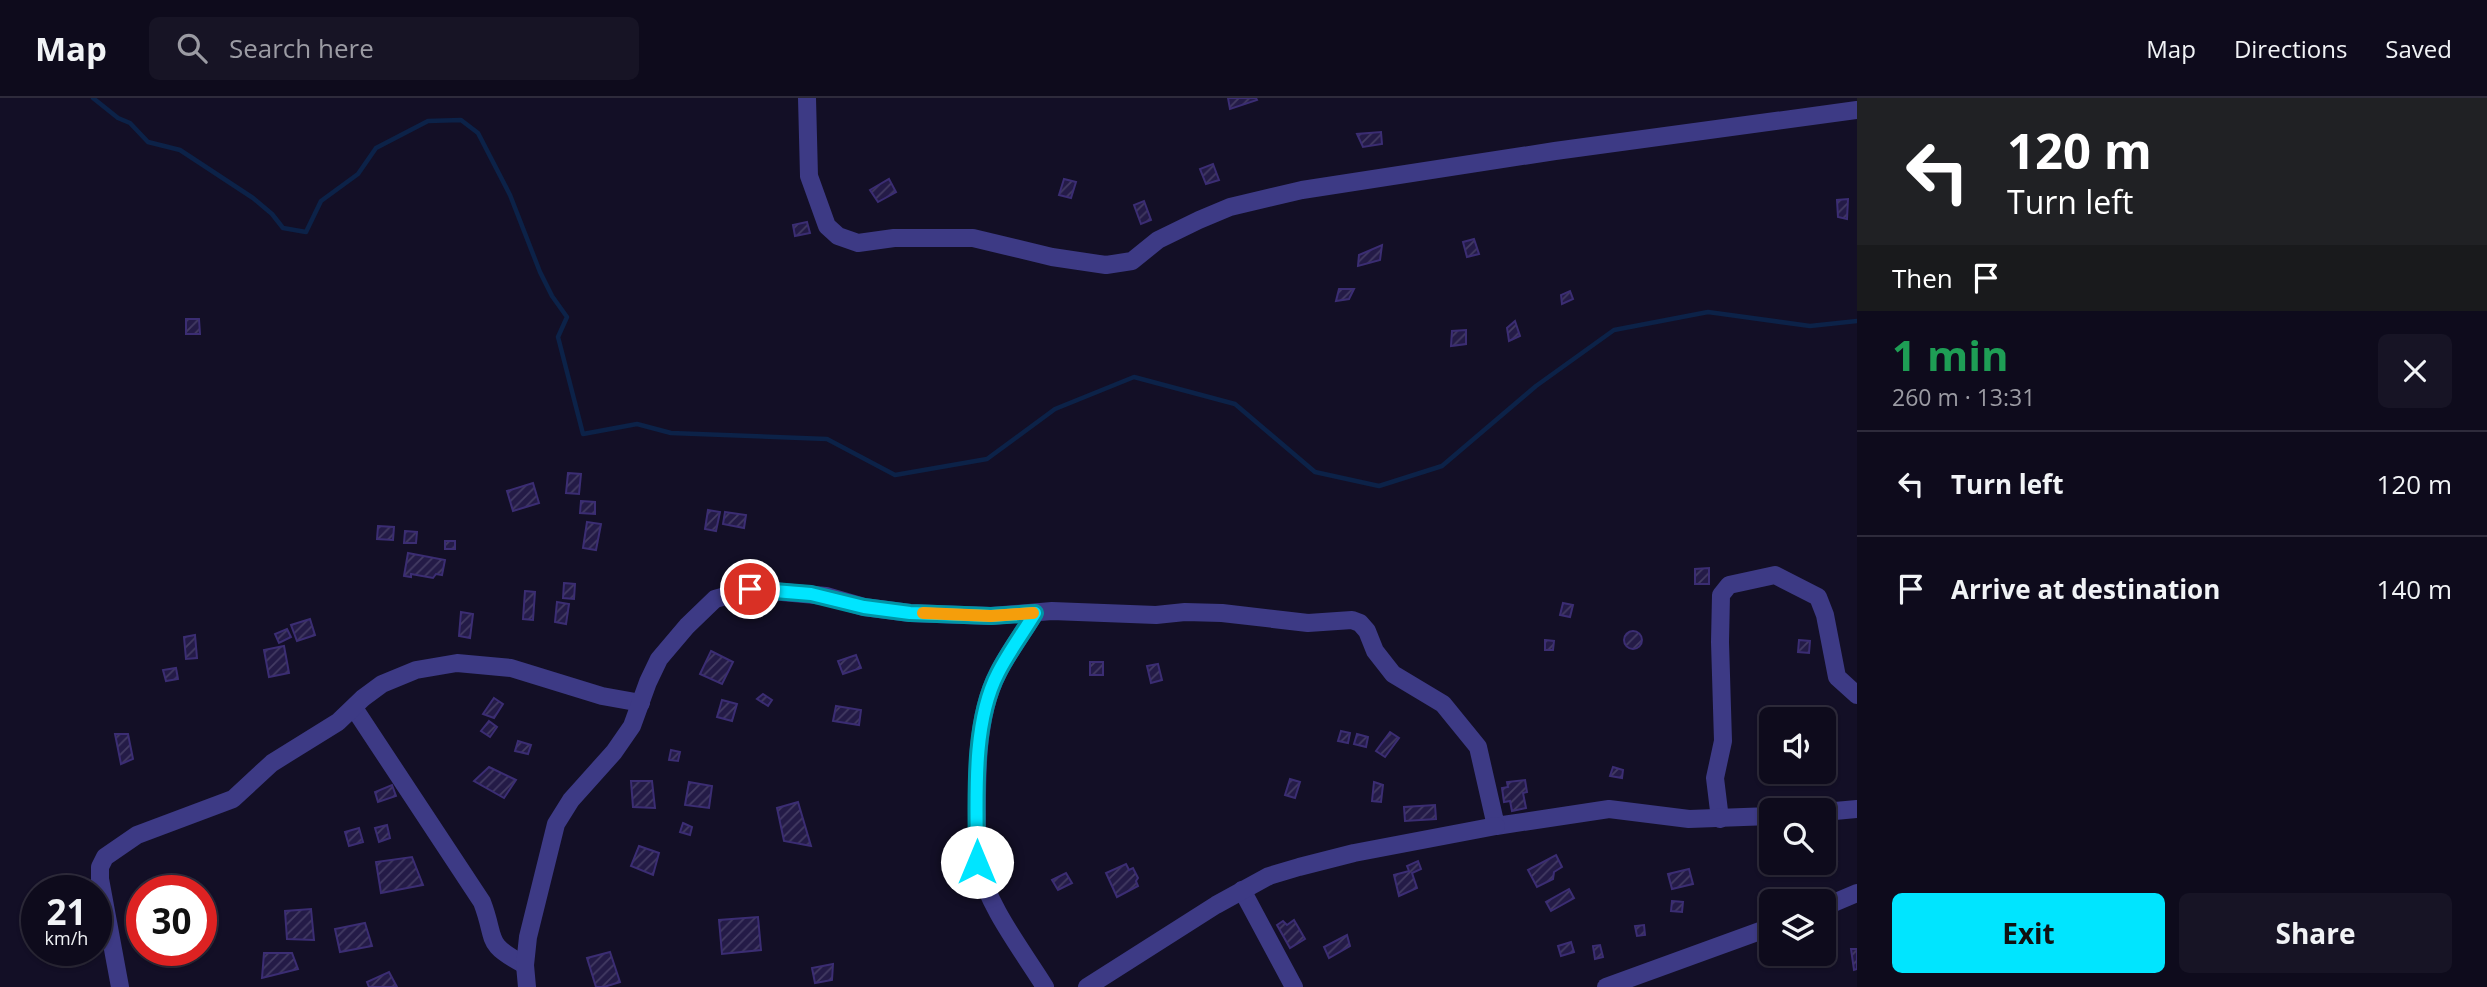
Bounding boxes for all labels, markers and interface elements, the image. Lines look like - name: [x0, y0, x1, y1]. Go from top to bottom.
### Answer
- search box: [149, 17, 639, 80]
- text: Map: [35, 26, 107, 71]
- icon: search: [173, 29, 211, 67]
- text: Search here: [229, 30, 374, 66]
- text: Map: [2146, 32, 2196, 65]
- text: Directions: [2234, 32, 2347, 65]
- text: Saved: [2385, 32, 2452, 65]
- text: 120 m: [2007, 117, 2152, 183]
- icon: left: [1892, 126, 1983, 217]
- text: Turn left: [2007, 180, 2133, 223]
- icon: arrive: [1967, 259, 2005, 297]
- text: Then: [1892, 260, 1953, 296]
- text: 1 min: [1892, 326, 2009, 383]
- button: close: [2378, 334, 2452, 408]
- text: 260 m · 13:31: [1892, 381, 2035, 413]
- icon: left: [1892, 465, 1930, 503]
- text: Turn left: [1951, 466, 2063, 502]
- text: 120 m: [2377, 466, 2452, 502]
- pin: [720, 559, 780, 619]
- icon: arrive: [731, 570, 769, 608]
- icon: arrive: [1892, 570, 1930, 608]
- text: Arrive at destination: [1951, 571, 2220, 607]
- text: 140 m: [2377, 571, 2452, 607]
- map controls: [1759, 707, 1836, 966]
- button: sound: [1759, 707, 1836, 784]
- button: search: [1759, 798, 1836, 875]
- position arrow: [940, 825, 1014, 899]
- speed limit sign: 30: [126, 875, 217, 966]
- text: 21: [46, 888, 87, 935]
- button: layers: [1759, 889, 1836, 966]
- button: Exit: [1892, 893, 2165, 973]
- button: Share: [2179, 893, 2452, 973]
- text: km/h: [45, 926, 88, 950]

